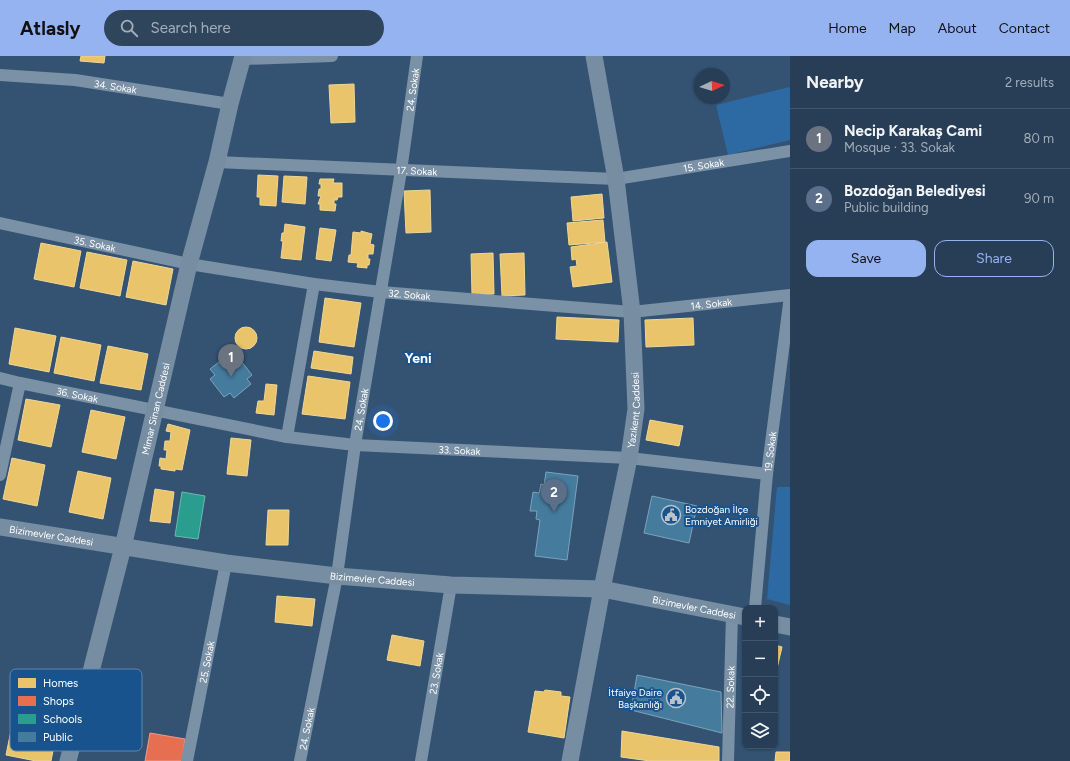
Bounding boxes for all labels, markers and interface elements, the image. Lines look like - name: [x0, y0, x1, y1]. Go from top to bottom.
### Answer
- search box: [104, 10, 384, 46]
- text: Atlasly: [20, 17, 80, 40]
- icon: search: [118, 17, 140, 39]
- text: Search here: [150, 19, 231, 37]
- text: Home: [828, 20, 867, 37]
- text: Map: [889, 20, 916, 37]
- text: About: [938, 20, 977, 37]
- text: Contact: [999, 20, 1050, 37]
- street label: 24. Sokak: [403, 67, 422, 112]
- north arrow: [694, 68, 730, 104]
- text: Nearby: [806, 72, 864, 92]
- text: 2 results: [1005, 75, 1054, 90]
- street label: 34. Sokak: [93, 77, 138, 96]
- text: Necip Karakaş Cami: [844, 122, 982, 140]
- text: 1: [816, 131, 822, 146]
- text: 80 m: [1023, 131, 1054, 146]
- text: Mosque · 33. Sokak: [844, 140, 955, 155]
- street label: 15. Sokak: [682, 155, 725, 175]
- street label: 17. Sokak: [396, 163, 438, 178]
- text: Bozdoğan Belediyesi: [844, 182, 986, 200]
- text: 2: [815, 191, 823, 206]
- text: 90 m: [1024, 191, 1054, 206]
- text: Public building: [844, 200, 929, 215]
- street label: 35. Sokak: [73, 233, 117, 254]
- button: Save: [806, 240, 926, 277]
- button: Share: [934, 240, 1054, 277]
- street label: 32. Sokak: [388, 286, 431, 302]
- street label: 14. Sokak: [690, 295, 733, 312]
- pin: 1: [218, 344, 244, 377]
- district label: Yeni: [404, 350, 432, 367]
- street label: Mimar Sinan Caddesi: [138, 361, 172, 456]
- street label: Yazıkent Caddesi: [624, 372, 643, 449]
- street label: 36. Sokak: [55, 384, 99, 405]
- street label: 24. Sokak: [351, 387, 371, 432]
- your location: [373, 411, 393, 431]
- street label: 19. Sokak: [761, 430, 779, 473]
- street label: 33. Sokak: [438, 442, 481, 457]
- pin: 2: [541, 479, 567, 512]
- place label: Bozdoğan İlçe Emniyet Amirliği: [685, 503, 758, 528]
- public building icon: Bozdoğan İlçe Emniyet Amirliği: [660, 504, 682, 526]
- street label: Bizimevler Caddesi: [8, 522, 94, 548]
- street label: Bizimevler Caddesi: [329, 569, 415, 589]
- street label: Bizimevler Caddesi: [651, 593, 737, 622]
- map controls: [742, 605, 778, 749]
- button: +: [742, 605, 778, 641]
- street label: 25. Sokak: [196, 640, 217, 684]
- button: −: [742, 641, 778, 677]
- street label: 23. Sokak: [426, 651, 446, 695]
- street label: 22. Sokak: [723, 665, 737, 708]
- legend: [10, 669, 142, 751]
- text: Homes: [43, 677, 78, 690]
- button: locate: [742, 677, 778, 713]
- place label: İtfaiye Daire Başkanlığı: [608, 686, 663, 711]
- public building icon: İtfaiye Daire Başkanlığı: [665, 687, 687, 709]
- text: Shops: [43, 695, 74, 708]
- street label: 24. Sokak: [296, 706, 317, 751]
- text: Schools: [43, 713, 82, 726]
- button: layers: [742, 713, 778, 749]
- text: Public: [43, 731, 73, 744]

